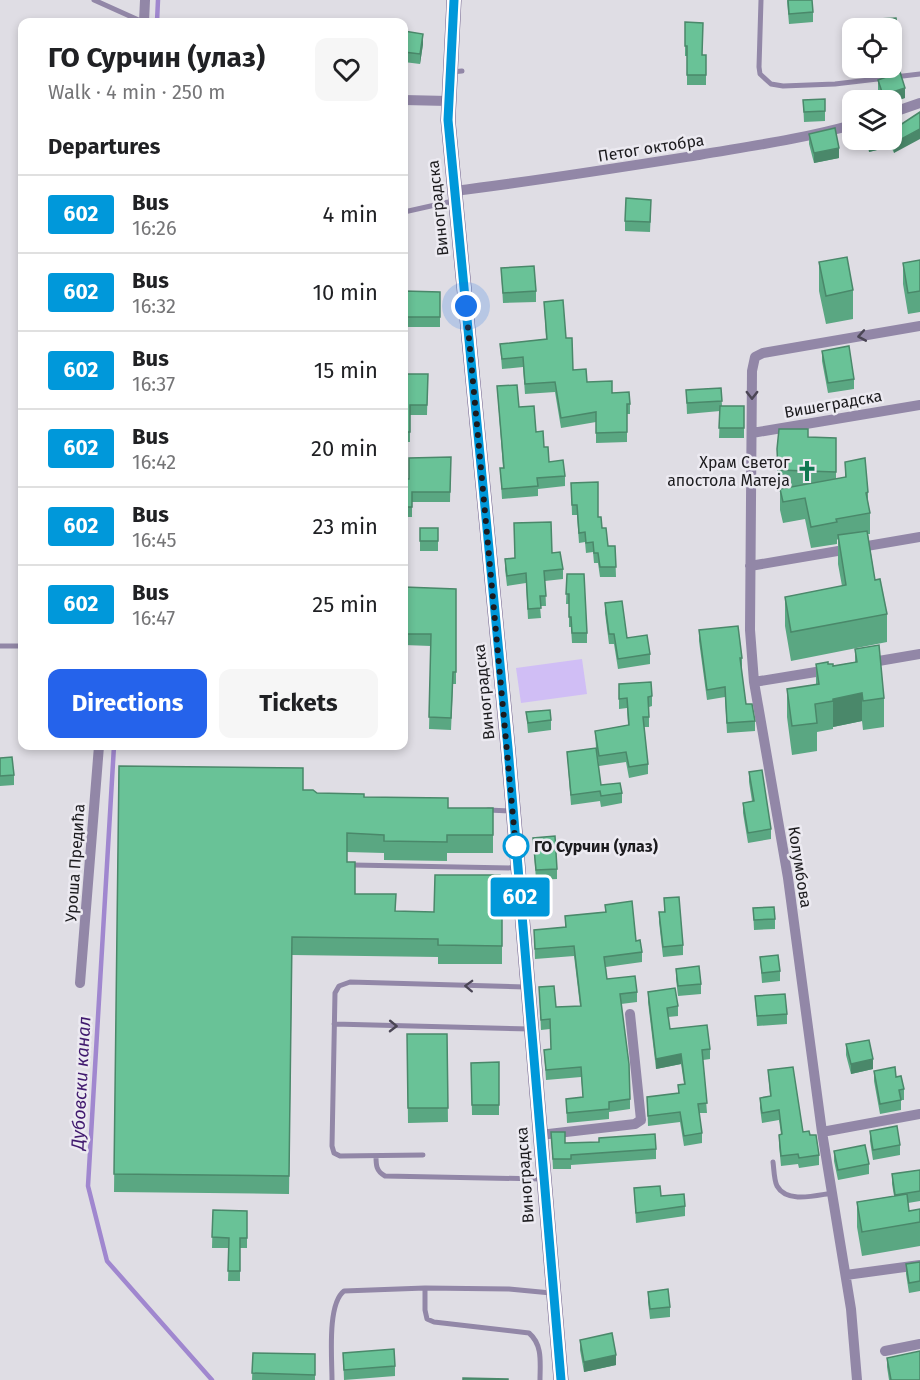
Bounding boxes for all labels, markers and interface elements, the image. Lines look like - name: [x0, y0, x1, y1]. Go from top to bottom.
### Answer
- map controls: [842, 18, 902, 150]
- button: locate: [842, 18, 902, 78]
- button: heart: [315, 38, 378, 101]
- text: ГО Сурчин (улаз): [48, 41, 265, 74]
- text: Walk · 4 min · 250 m: [48, 80, 225, 104]
- button: layers: [842, 90, 902, 150]
- street label: Петог октобра: [596, 130, 706, 166]
- text: Departures: [48, 133, 160, 160]
- street label: Виноградска: [424, 159, 452, 257]
- text: Bus: [132, 189, 169, 216]
- text: 602: [64, 201, 98, 227]
- text: 4 min: [323, 201, 378, 228]
- text: 16:26: [132, 216, 177, 240]
- text: Bus: [132, 267, 169, 294]
- text: 602: [64, 279, 98, 305]
- text: 10 min: [312, 279, 378, 306]
- your location: [451, 291, 481, 321]
- text: 16:32: [132, 294, 176, 318]
- one-way arrow: [858, 329, 868, 342]
- text: Bus: [132, 345, 169, 372]
- text: 602: [64, 357, 98, 383]
- text: 15 min: [314, 357, 378, 384]
- text: 16:37: [132, 372, 175, 396]
- street label: Вишеградска: [783, 386, 883, 422]
- one-way arrow: [746, 390, 758, 399]
- text: Bus: [132, 423, 169, 450]
- text: 602: [64, 435, 98, 461]
- text: 20 min: [311, 435, 378, 462]
- text: 16:42: [132, 450, 176, 474]
- place label: Храм Светог апостола Матеја: [667, 453, 790, 490]
- church icon: Храм Светог апостола Матеја: [795, 459, 819, 483]
- text: Bus: [132, 501, 169, 528]
- text: 602: [64, 513, 98, 539]
- text: 23 min: [312, 513, 378, 540]
- text: 16:45: [132, 528, 176, 552]
- text: Bus: [132, 579, 169, 606]
- text: 602: [64, 591, 98, 617]
- text: 25 min: [312, 591, 378, 618]
- text: 16:47: [132, 606, 175, 630]
- street label: Виноградска: [470, 643, 498, 741]
- button: Directions: [48, 669, 207, 738]
- button: Tickets: [219, 669, 378, 738]
- street label: Уроша Предића: [61, 803, 89, 923]
- street label: Колумбова: [784, 825, 816, 909]
- marker: ГО Сурчин (улаз): [503, 833, 529, 859]
- place label: ГО Сурчин (улаз): [534, 837, 658, 856]
- line badge: 602: [486, 878, 554, 916]
- text: 602: [503, 884, 537, 910]
- one-way arrow: [465, 979, 474, 992]
- water label: Дубовски канал: [66, 1016, 95, 1152]
- one-way arrow: [388, 1019, 397, 1032]
- street label: Виноградска: [512, 1126, 538, 1224]

